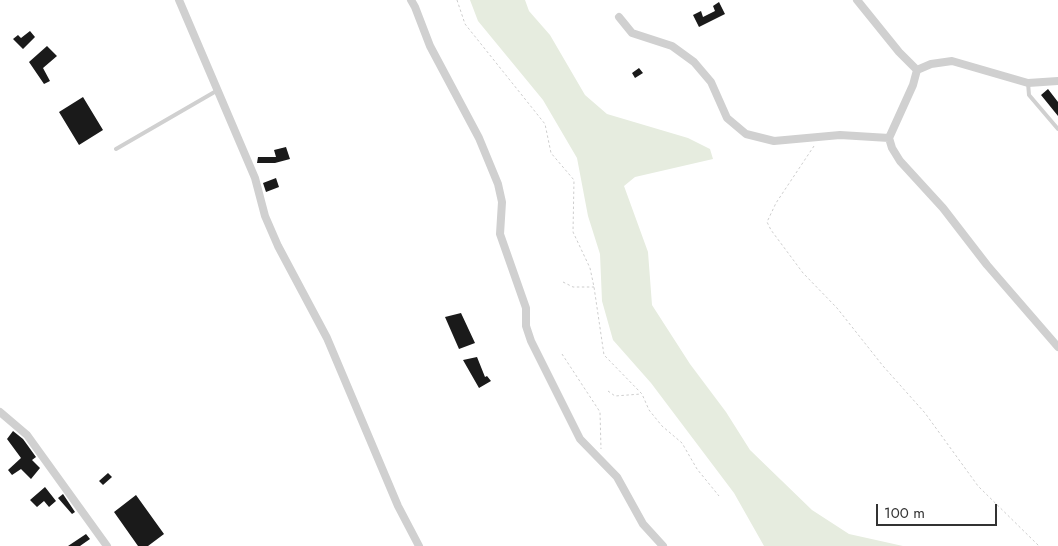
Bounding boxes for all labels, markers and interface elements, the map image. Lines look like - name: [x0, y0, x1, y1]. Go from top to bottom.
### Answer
- scale bar: [878, 494, 999, 526]
- text: 100 m: [884, 502, 925, 524]

